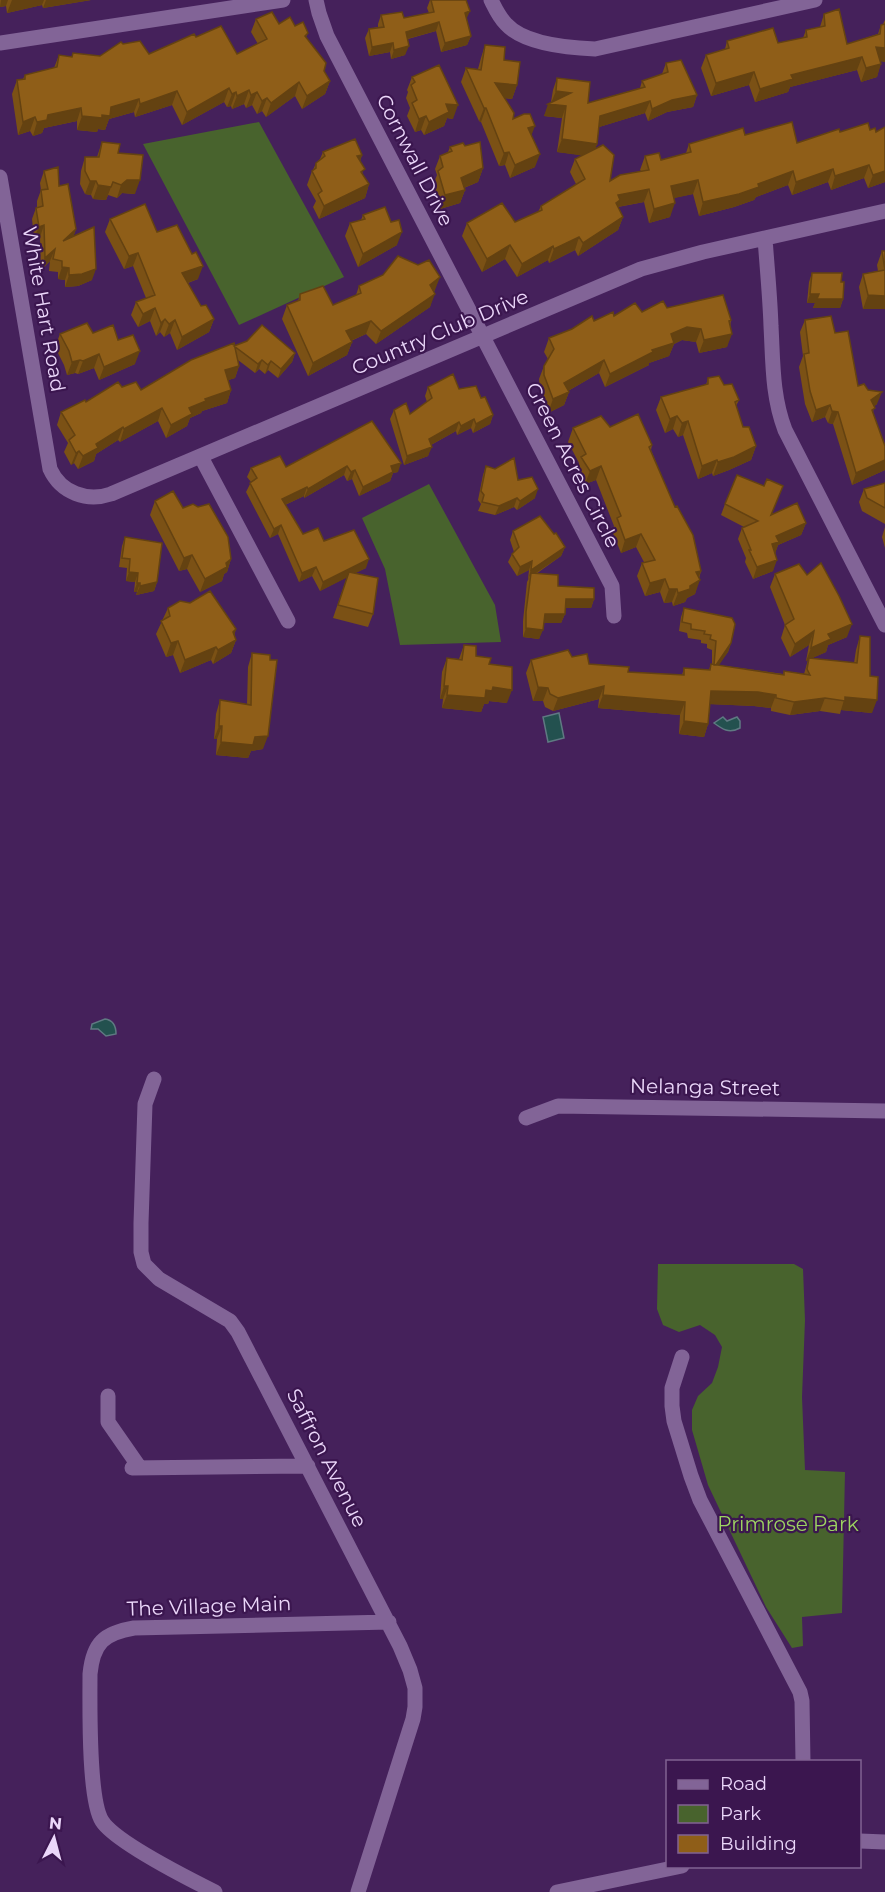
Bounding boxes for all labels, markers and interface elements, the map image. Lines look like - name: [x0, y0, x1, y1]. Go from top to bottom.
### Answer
- street label: Cornwall Drive: [371, 90, 459, 230]
- street label: White Hart Road: [18, 224, 70, 394]
- street label: Country Club Drive: [348, 284, 532, 380]
- street label: Green Acres Circle: [521, 378, 625, 552]
- street label: Nelanga Street: [630, 1074, 780, 1100]
- street label: Saffron Avenue: [282, 1385, 372, 1531]
- park label: Primrose Park: [717, 1512, 859, 1536]
- street label: The Village Main: [126, 1591, 292, 1621]
- legend: [666, 1760, 861, 1868]
- text: Road: [720, 1773, 767, 1795]
- text: Park: [720, 1803, 761, 1825]
- north arrow: [24, 1808, 84, 1868]
- text: N: [48, 1813, 63, 1834]
- text: Building: [720, 1833, 797, 1855]

